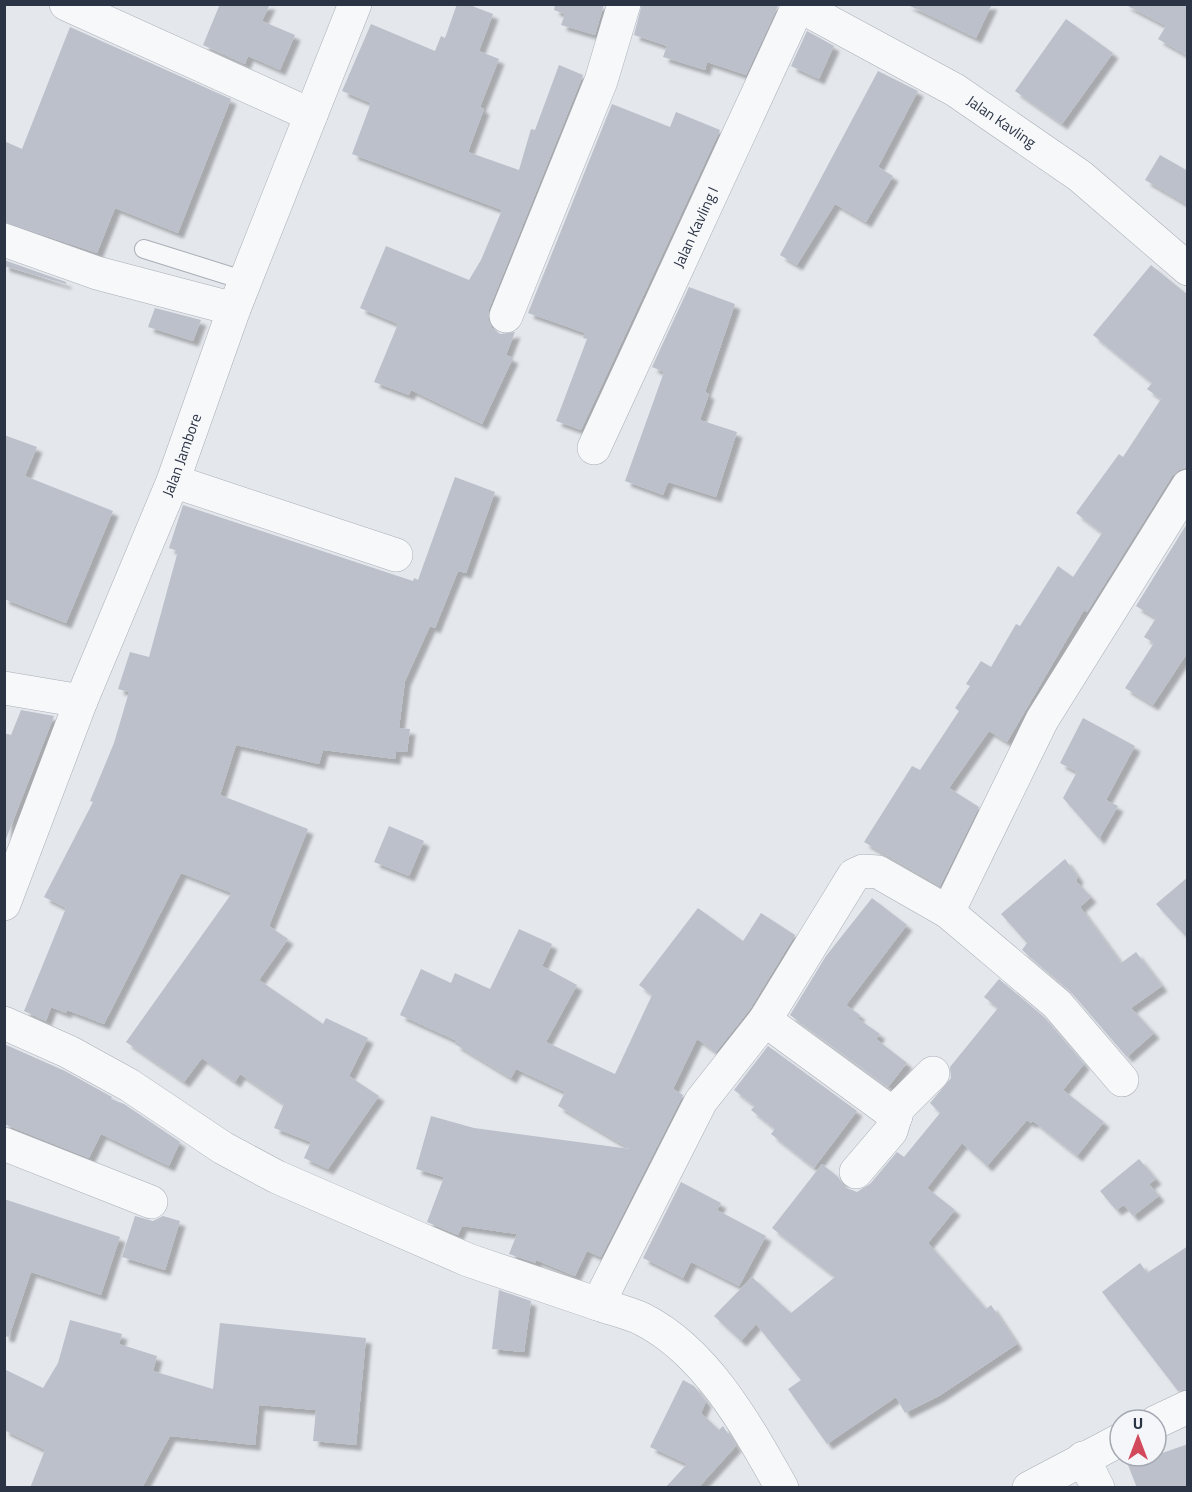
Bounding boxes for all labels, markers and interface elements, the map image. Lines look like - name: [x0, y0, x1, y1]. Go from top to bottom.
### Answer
- street label: Jalan Kavling: [962, 89, 1041, 154]
- street label: Jalan Kavling I: [667, 183, 724, 271]
- street label: Jalan Jambore: [156, 410, 207, 500]
- north arrow: [1108, 1408, 1168, 1468]
- text: U: [1133, 1411, 1143, 1435]

